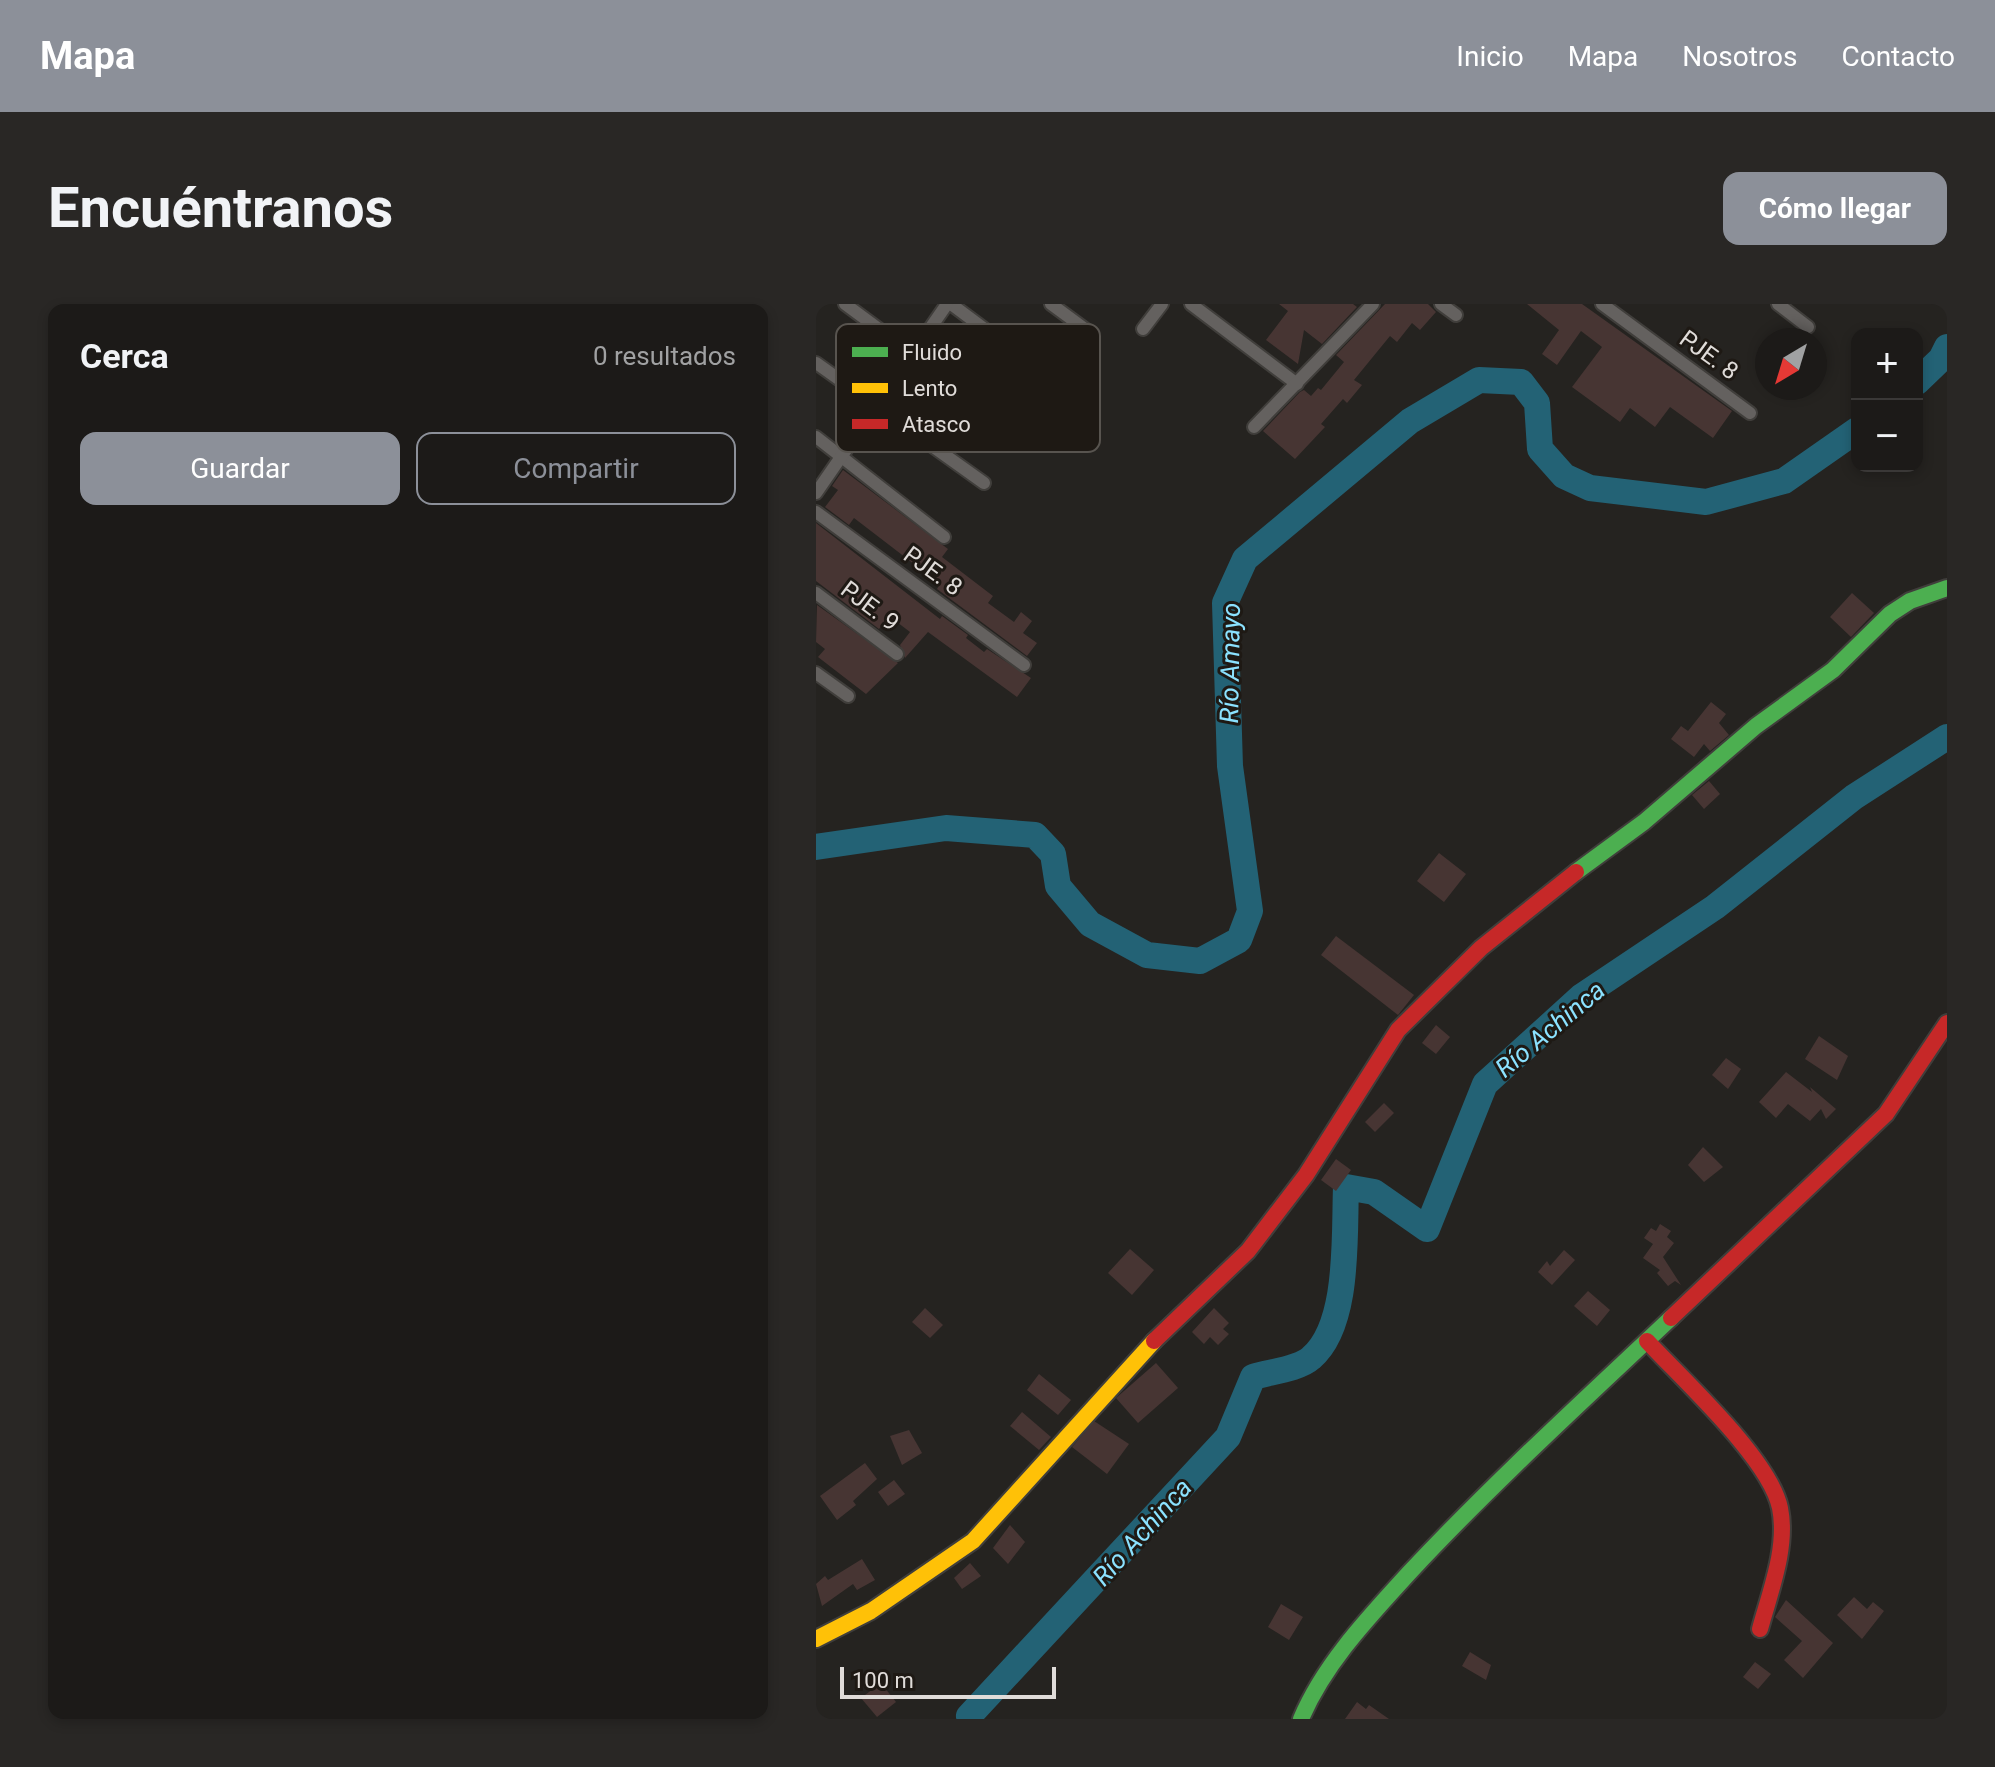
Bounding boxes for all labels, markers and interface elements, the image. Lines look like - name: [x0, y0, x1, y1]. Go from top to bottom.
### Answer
- text: Mapa: [40, 34, 135, 78]
- text: Inicio: [1456, 40, 1524, 73]
- text: Mapa: [1568, 40, 1638, 73]
- text: Nosotros: [1682, 40, 1797, 73]
- text: Contacto: [1841, 40, 1955, 73]
- button: Cómo llegar: [1723, 172, 1947, 245]
- text: Encuéntranos: [48, 175, 393, 241]
- legend: [836, 324, 1100, 452]
- street label: PJE. 8: [1674, 324, 1744, 386]
- north arrow: [1755, 328, 1827, 400]
- map controls: [1851, 328, 1923, 472]
- button: +: [1851, 328, 1923, 400]
- text: Cerca: [80, 336, 169, 376]
- text: Fluido: [902, 340, 962, 365]
- text: 0 resultados: [593, 341, 736, 371]
- text: Lento: [902, 376, 957, 401]
- button: −: [1851, 400, 1923, 472]
- text: Atasco: [902, 412, 971, 437]
- button: Guardar: [80, 432, 400, 505]
- button: Compartir: [416, 432, 736, 505]
- street label: PJE. 8: [898, 540, 968, 602]
- street label: PJE. 9: [835, 575, 905, 637]
- water label: Río Amayo: [1214, 602, 1246, 724]
- water label: Río Achinca: [1489, 975, 1611, 1083]
- water label: Río Achinca: [1086, 1473, 1198, 1591]
- scale bar: [840, 1663, 1056, 1699]
- text: 100 m: [852, 1668, 914, 1693]

